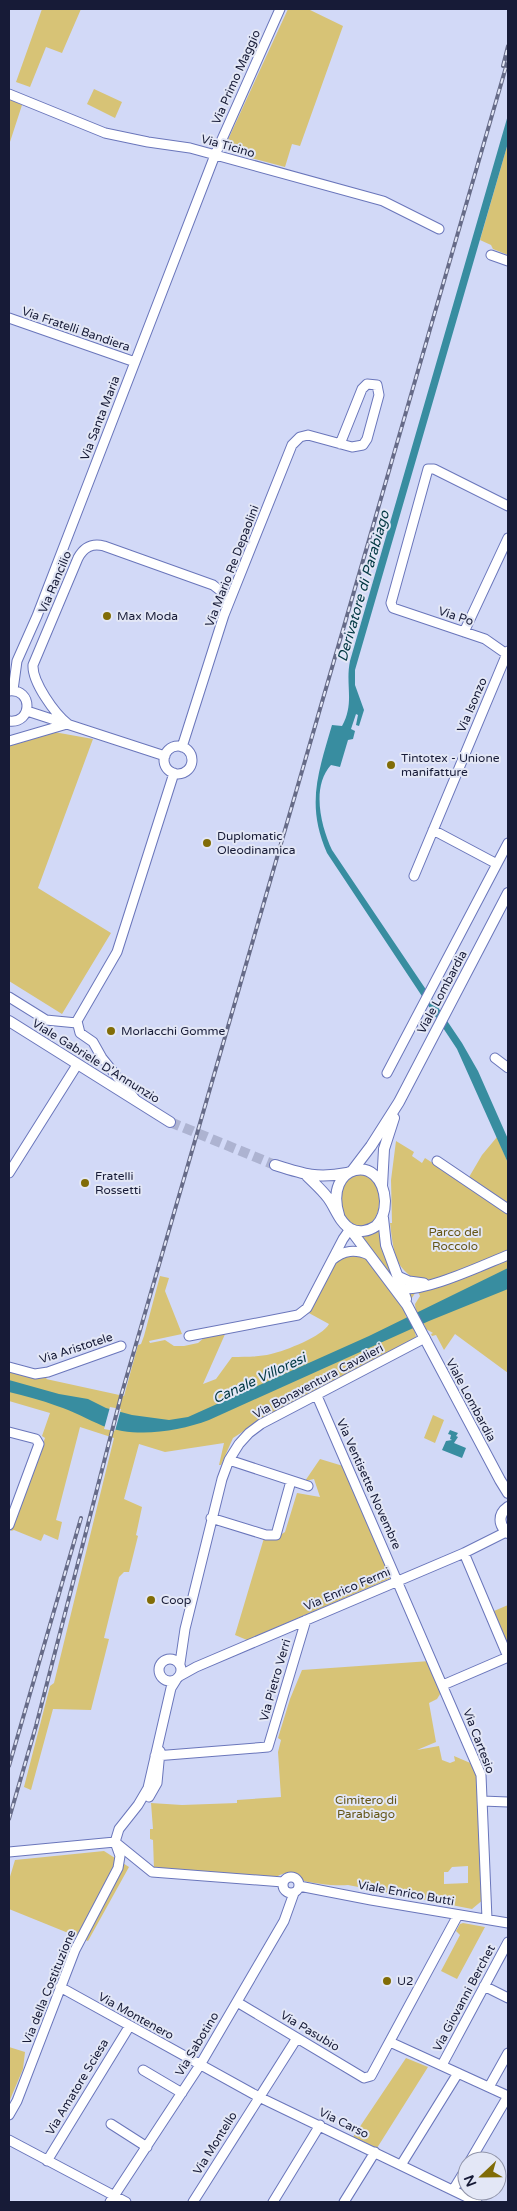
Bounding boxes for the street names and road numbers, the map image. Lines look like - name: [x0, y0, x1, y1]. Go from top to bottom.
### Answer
- street label: Via Primo Maggio: [209, 28, 263, 126]
- street label: Via Ticino: [200, 132, 256, 160]
- street label: Via Fratelli Bandiera: [20, 304, 132, 354]
- street label: Via Santa Maria: [77, 374, 123, 462]
- street label: Via Mario Re Depaolini: [202, 503, 262, 629]
- street label: Via Rancilio: [36, 549, 74, 615]
- street label: Via Po: [437, 604, 475, 628]
- street label: Via Isonzo: [454, 676, 490, 734]
- street label: Viale Lombardia: [414, 948, 470, 1036]
- street label: Viale Gabriele D'Annunzio: [30, 1016, 162, 1106]
- street label: Via Aristotele: [38, 1330, 115, 1366]
- street label: Via Bonaventura Cavalieri: [250, 1341, 386, 1421]
- street label: Viale Lombardia: [443, 1356, 499, 1444]
- street label: Via Ventisette Novembre: [334, 1417, 404, 1552]
- street label: Via Enrico Fermi: [302, 1564, 392, 1614]
- street label: Via Pietro Verri: [257, 1637, 293, 1723]
- street label: Via Cartesio: [460, 1707, 498, 1775]
- street label: Viale Enrico Butti: [357, 1878, 455, 1908]
- street label: Via della Costituzione: [20, 1928, 78, 2046]
- street label: Via Giovanni Berchet: [430, 1942, 498, 2054]
- street label: Via Montenero: [96, 1990, 176, 2042]
- street label: Via Pasubio: [278, 2008, 342, 2054]
- street label: Via Sabotino: [172, 2009, 222, 2079]
- street label: Via Amatore Sciesa: [43, 2036, 111, 2138]
- street label: Via Carso: [317, 2105, 371, 2141]
- street label: Via Montello: [190, 2109, 240, 2177]

